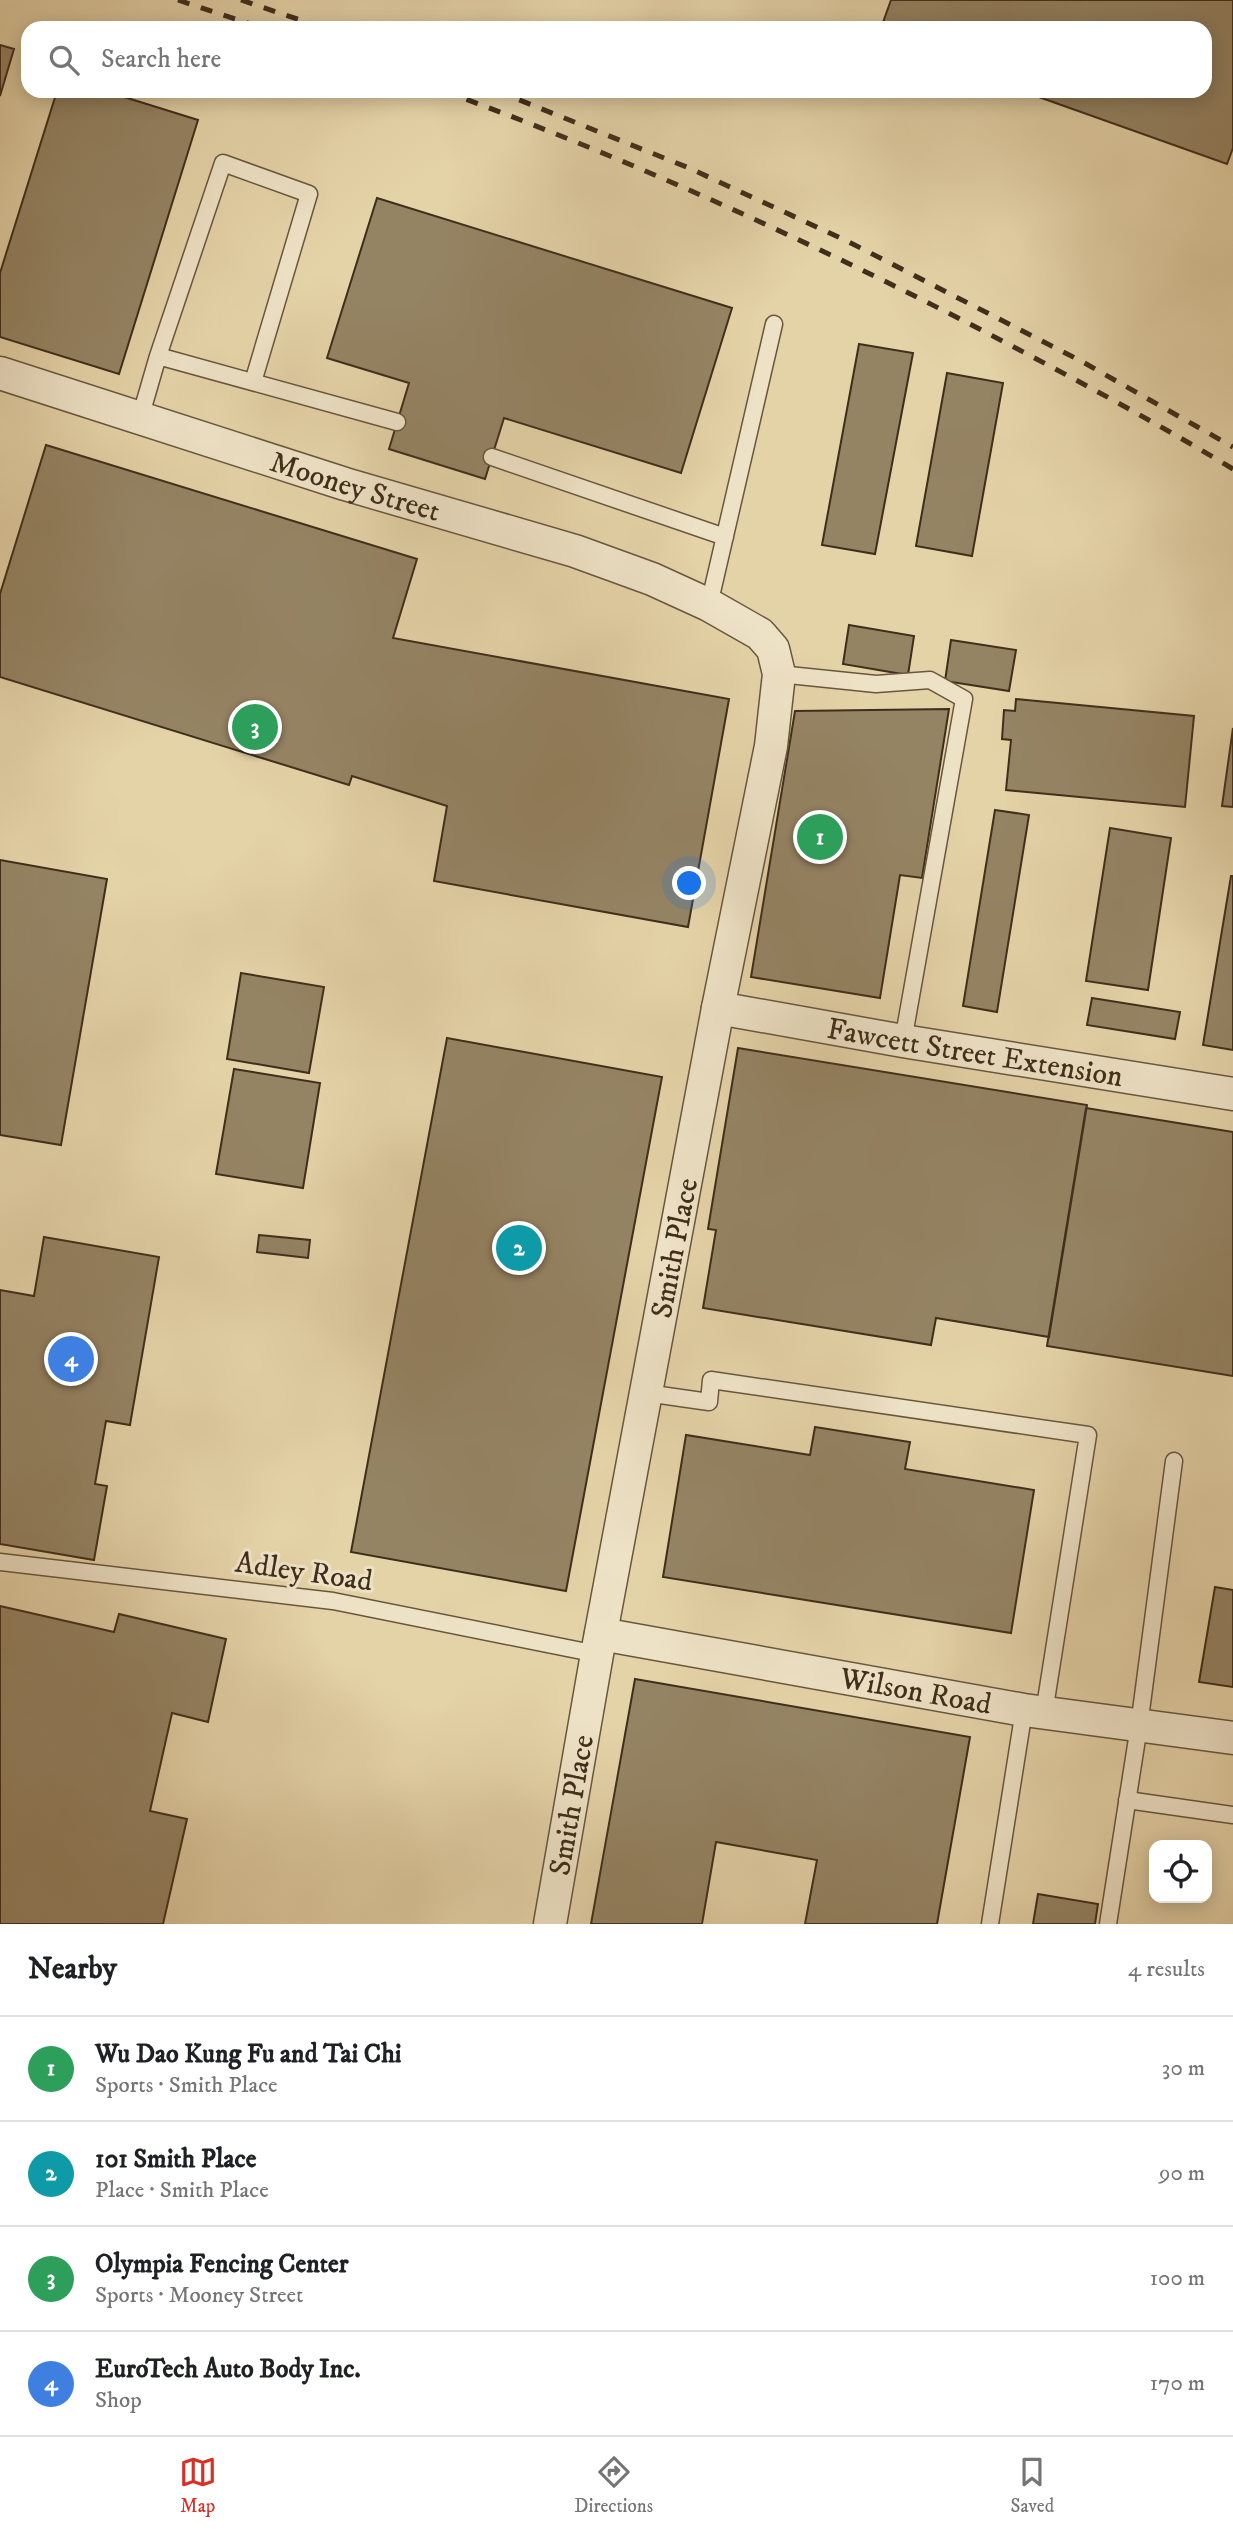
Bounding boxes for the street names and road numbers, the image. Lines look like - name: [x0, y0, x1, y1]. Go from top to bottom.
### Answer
- street label: Mooney Street: [265, 444, 444, 531]
- street label: Fawcett Street Extension: [824, 1011, 1126, 1096]
- street label: Smith Place: [644, 1175, 707, 1322]
- street label: Adley Road: [233, 1545, 375, 1600]
- street label: Wilson Road: [836, 1660, 994, 1724]
- street label: Smith Place: [542, 1732, 603, 1878]

